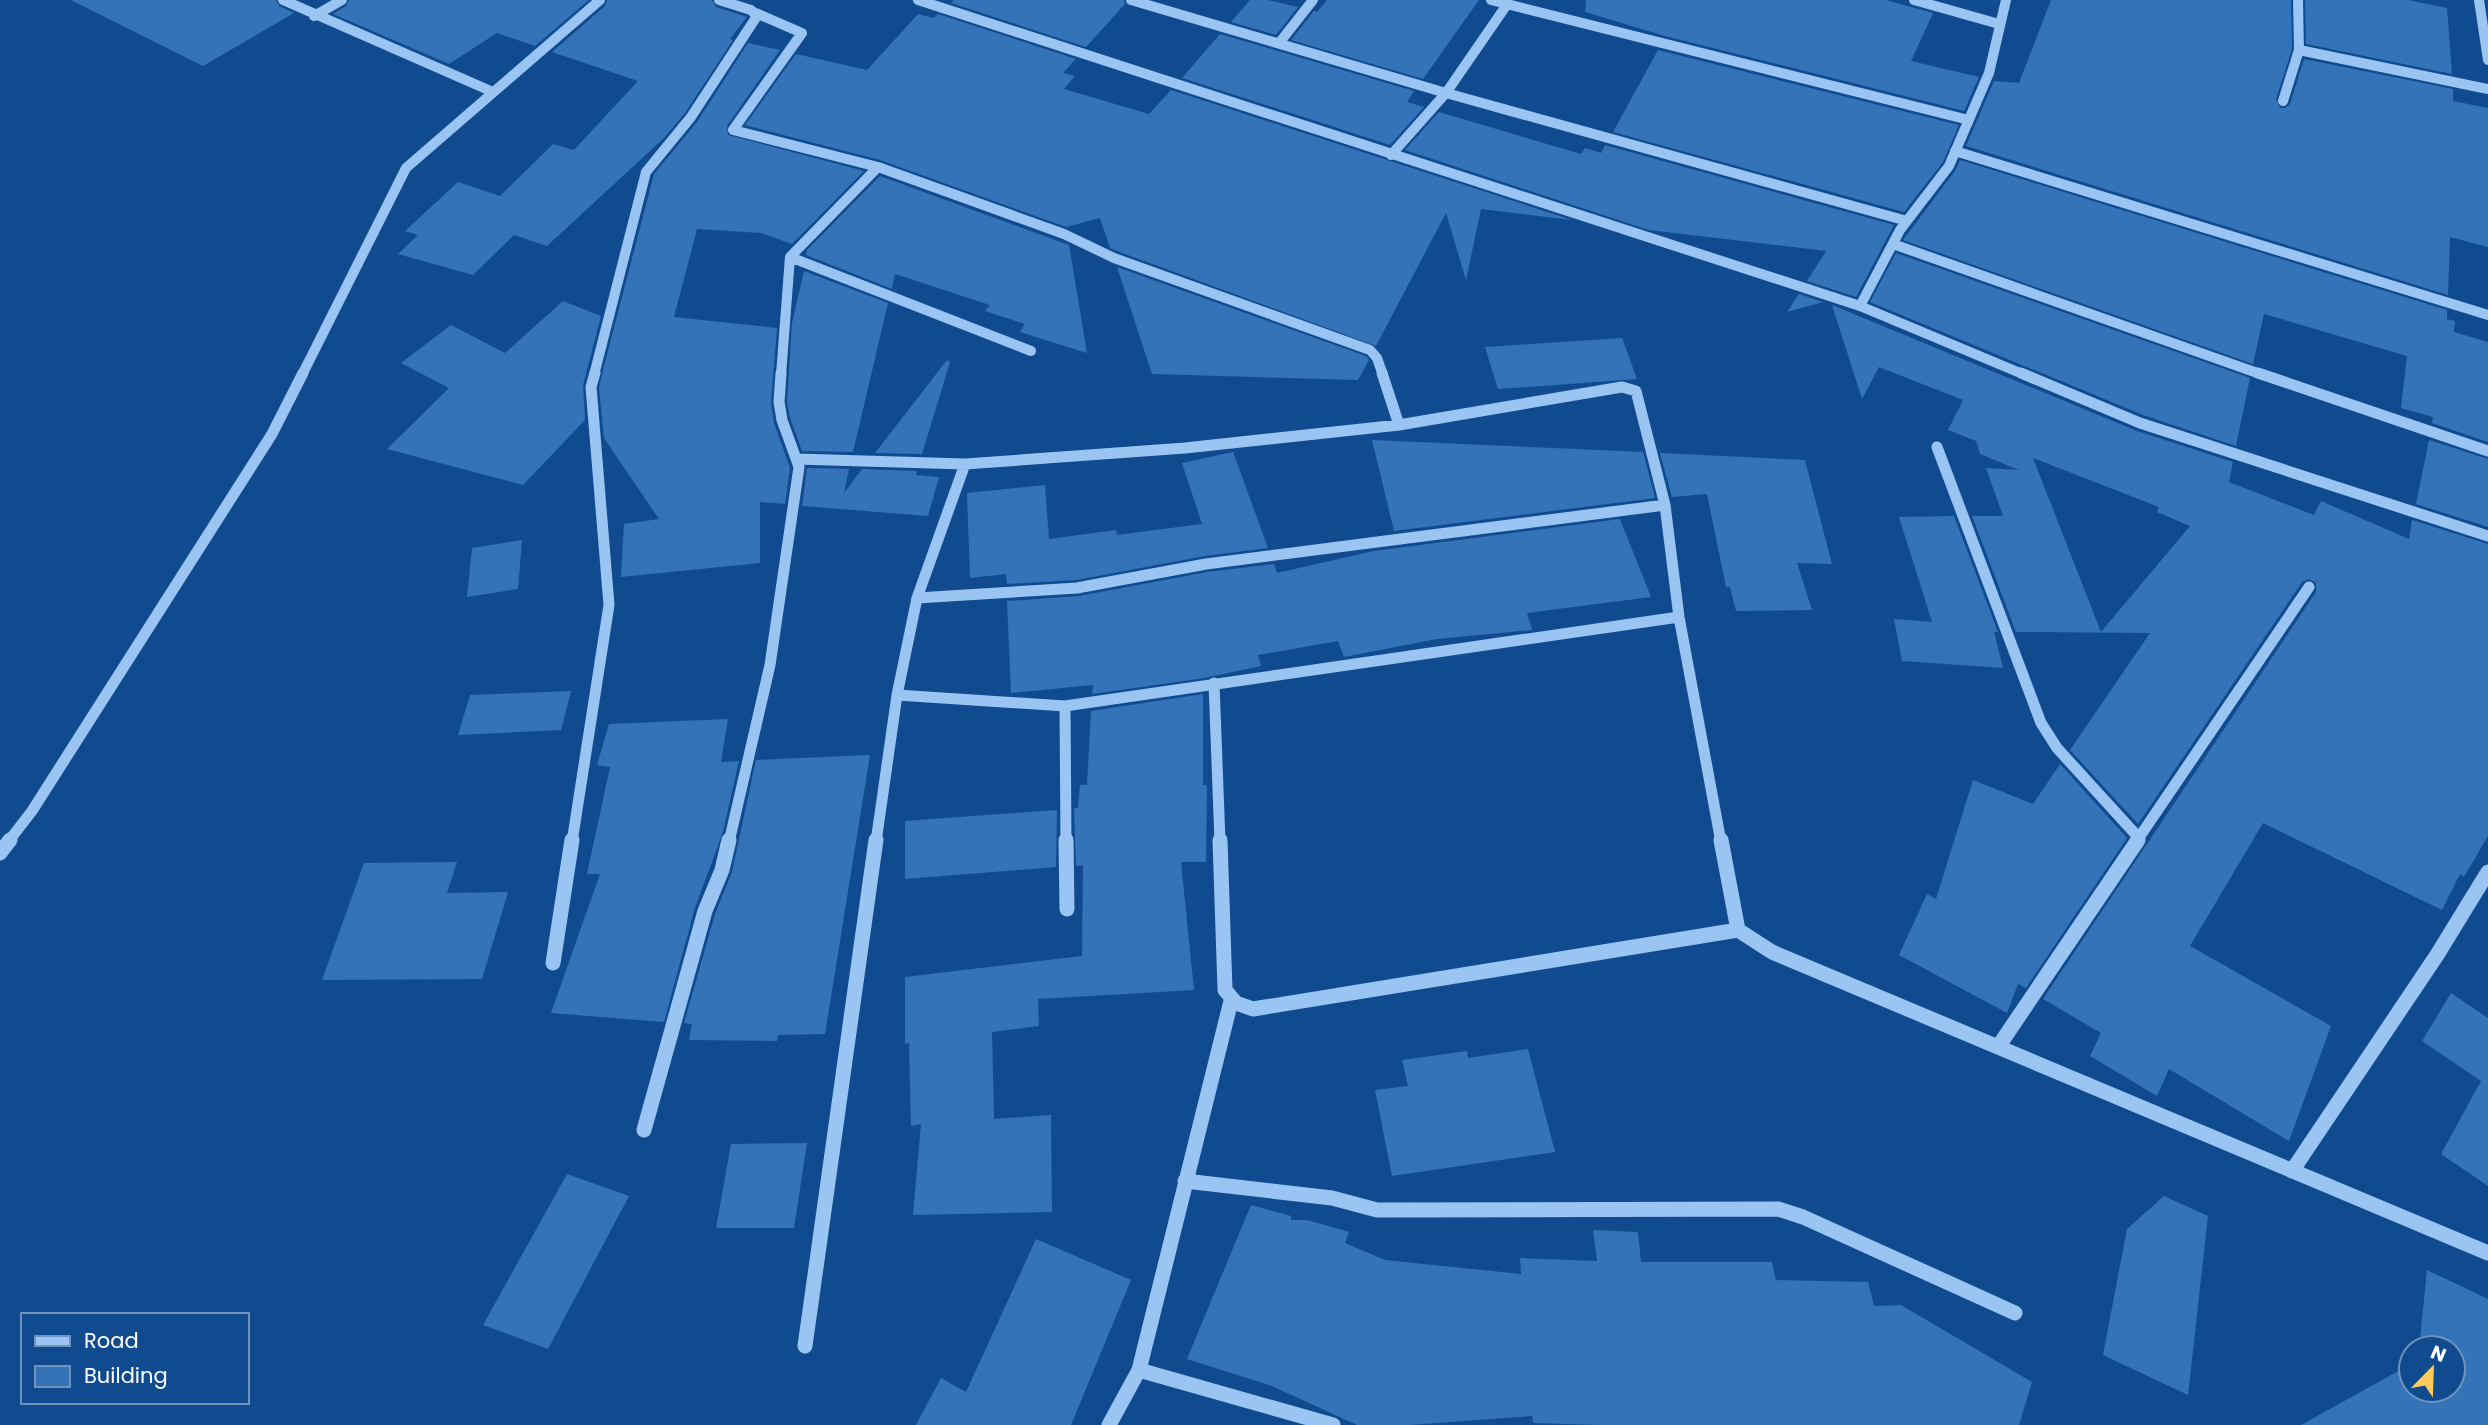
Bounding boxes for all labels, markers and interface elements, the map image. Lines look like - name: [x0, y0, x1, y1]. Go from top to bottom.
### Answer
- legend: [21, 1313, 248, 1404]
- text: Road: [84, 1326, 139, 1355]
- north arrow: [2397, 1334, 2467, 1404]
- text: N: [2427, 1339, 2450, 1369]
- text: Building: [84, 1361, 168, 1390]

